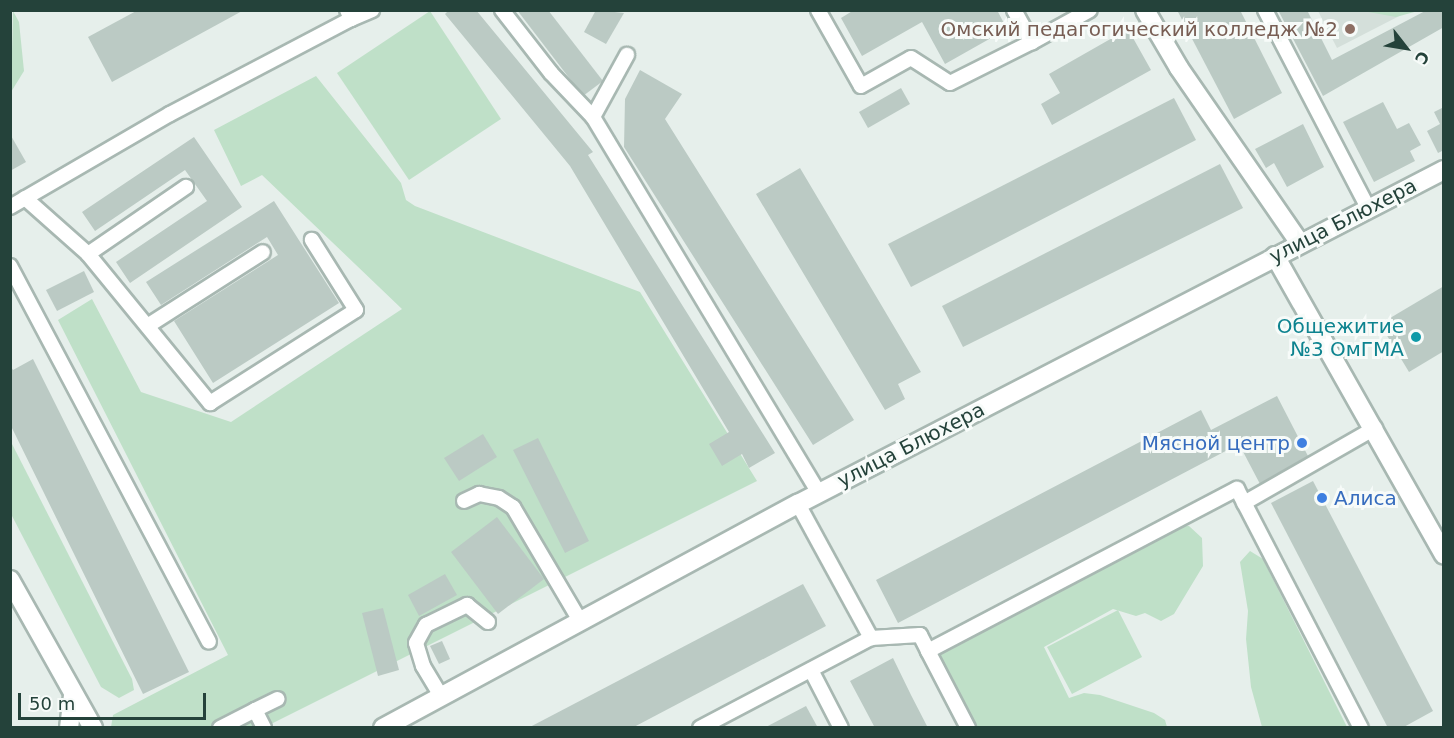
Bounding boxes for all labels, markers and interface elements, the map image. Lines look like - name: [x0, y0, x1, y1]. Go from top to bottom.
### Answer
- place label: Омский педагогический колледж №2: [941, 17, 1338, 41]
- north arrow: [1376, 18, 1436, 78]
- marker: Омский педагогический колледж №2: [1343, 22, 1357, 36]
- text: С: [1411, 48, 1433, 67]
- street label: улица Блюхера: [1265, 173, 1421, 269]
- place label: Общежитие №3 ОмГМА: [1277, 314, 1404, 361]
- marker: Общежитие №3 ОмГМА: [1409, 330, 1423, 344]
- street label: улица Блюхера: [833, 397, 989, 493]
- place label: Мясной центр: [1142, 431, 1290, 455]
- marker: Мясной центр: [1295, 436, 1309, 450]
- place label: Алиса: [1334, 486, 1397, 510]
- marker: Алиса: [1315, 491, 1329, 505]
- scale bar: [21, 681, 208, 719]
- text: 50 m: [29, 693, 75, 714]

